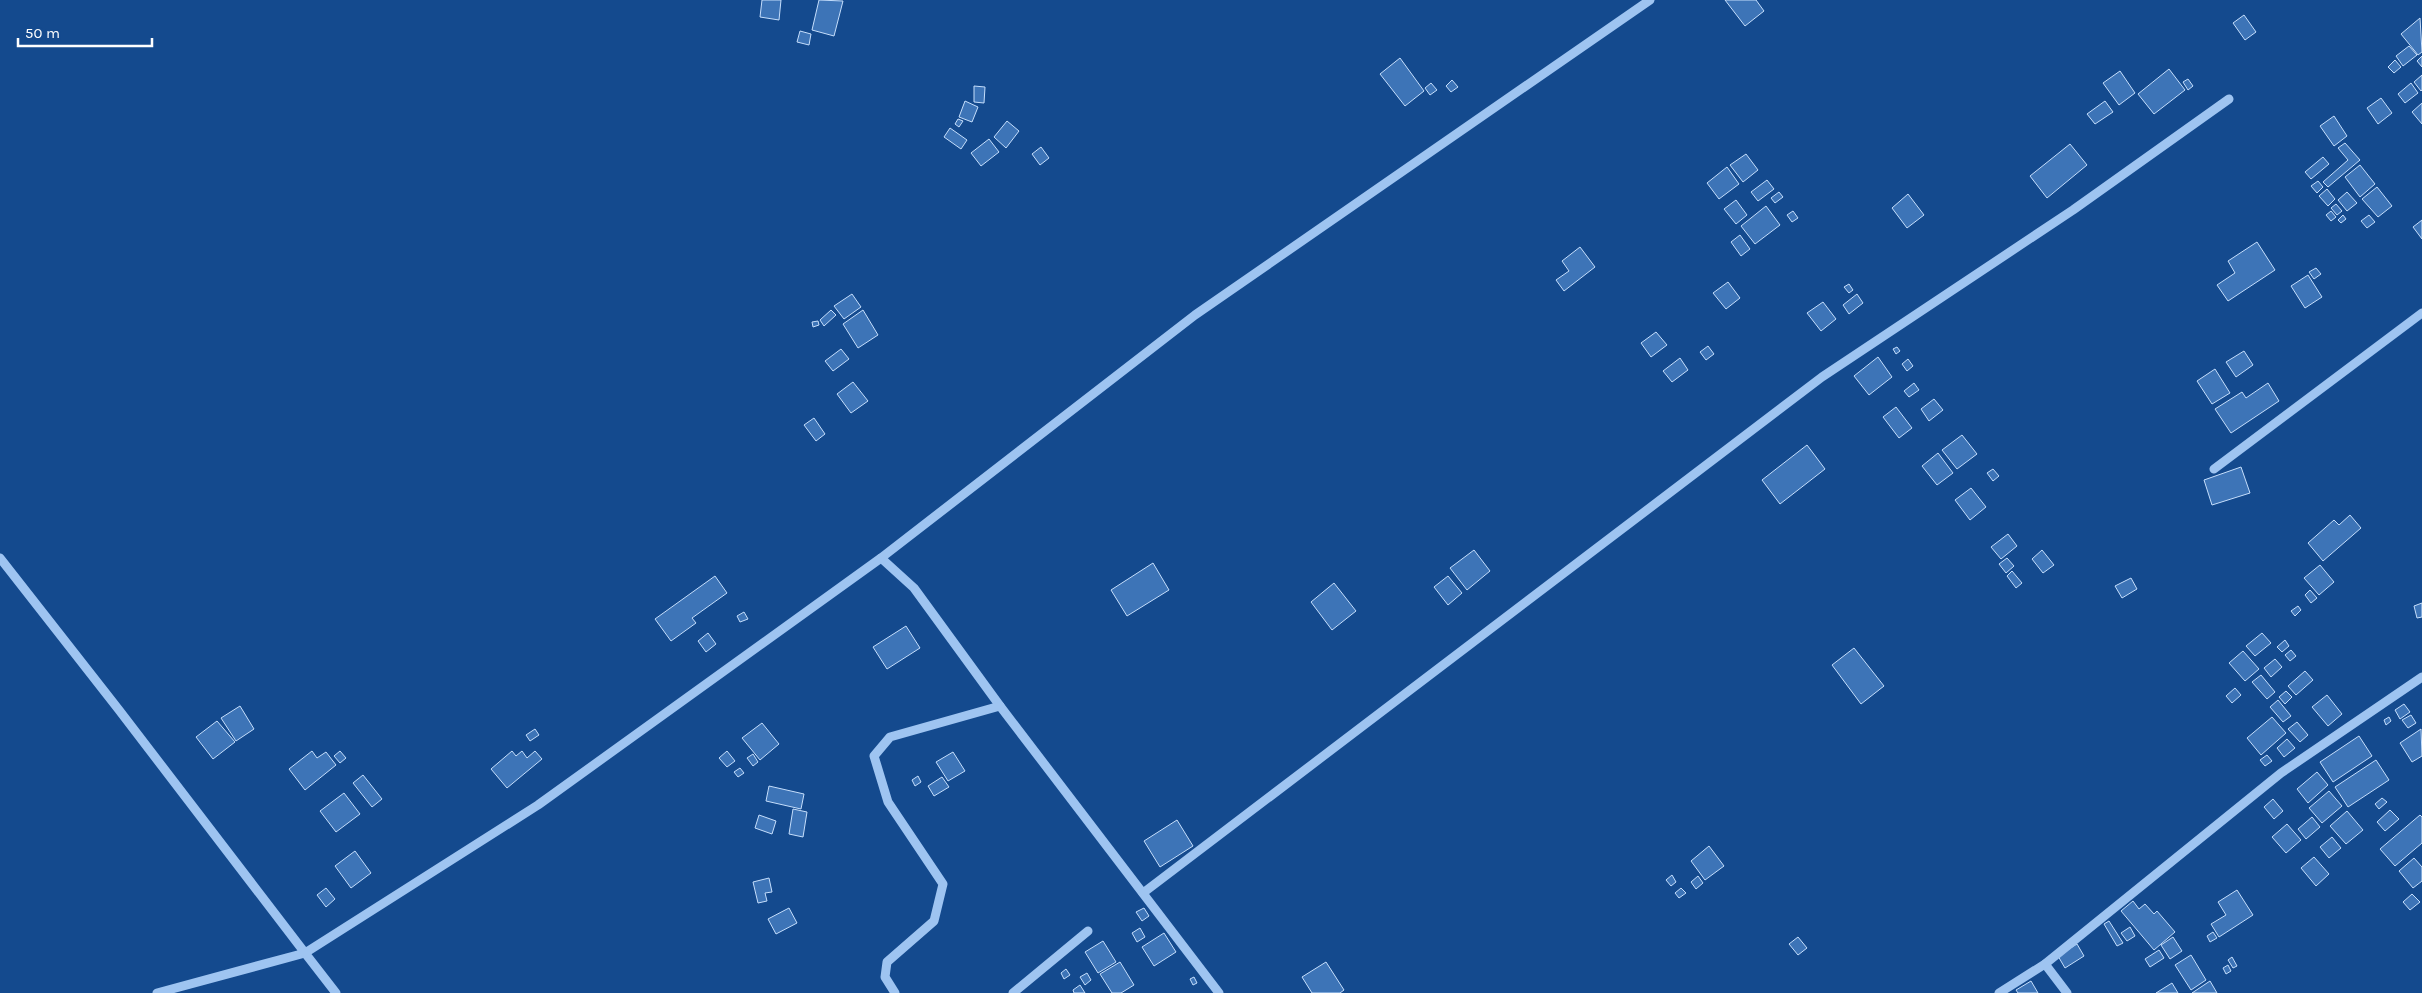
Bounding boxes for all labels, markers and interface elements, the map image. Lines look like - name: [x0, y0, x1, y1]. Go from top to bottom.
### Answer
- scale bar: [18, 15, 151, 47]
- text: 50 m: [25, 24, 60, 42]

